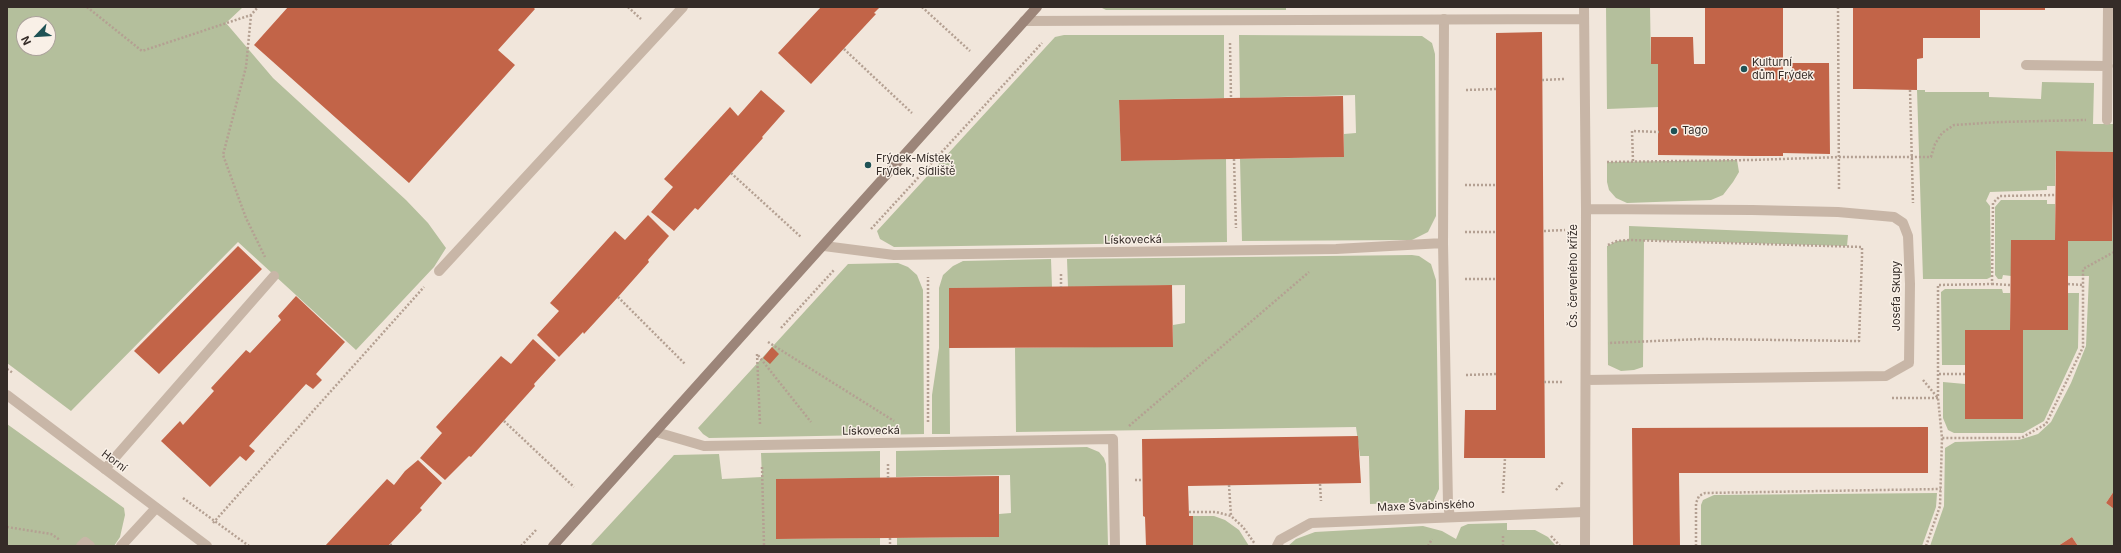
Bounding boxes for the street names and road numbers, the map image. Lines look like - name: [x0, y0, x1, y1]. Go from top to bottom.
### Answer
- street label: Čs. červeného kříže: [1567, 224, 1581, 328]
- street label: Lískovecká: [1104, 233, 1162, 247]
- street label: Josefa Skupy: [1890, 261, 1904, 331]
- street label: Lískovecká: [842, 424, 900, 438]
- street label: Horní: [99, 447, 129, 475]
- street label: Maxe Švabinského: [1377, 498, 1475, 514]

